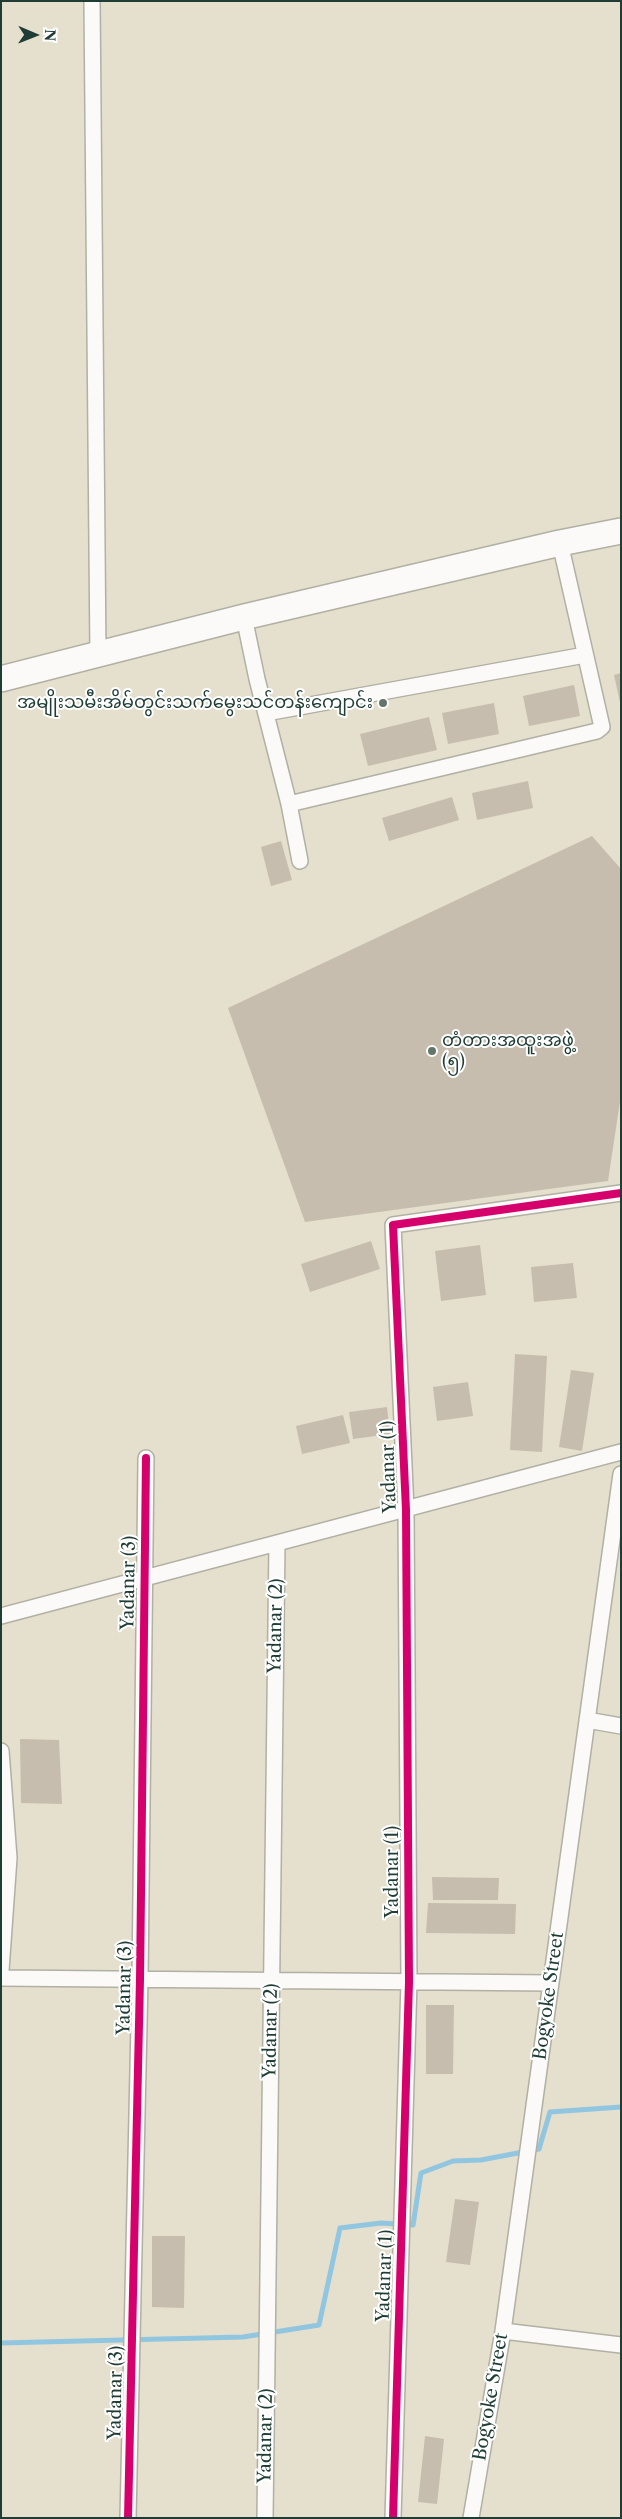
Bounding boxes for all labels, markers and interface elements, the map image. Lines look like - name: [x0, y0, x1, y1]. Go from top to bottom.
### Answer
- north arrow: [10, 10, 60, 60]
- text: N: [41, 29, 59, 41]
- place label: အမျိုးသမီးအိမ်တွင်းသက်မွေးသင်တန်းကျောင်း: [17, 692, 373, 714]
- marker: အမျိုးသမီးအိမ်တွင်းသက်မွေးသင်တန်းကျောင်း: [377, 697, 389, 709]
- place label: တံတားအထူးအဖွဲ့ (၅): [442, 1030, 574, 1072]
- marker: တံတားအထူးအဖွဲ့ (၅): [426, 1045, 438, 1057]
- street label: Yadanar (1): [377, 1420, 401, 1514]
- street label: Yadanar (3): [117, 1536, 141, 1630]
- street label: Yadanar (2): [264, 1578, 288, 1674]
- street label: Yadanar (1): [382, 1826, 404, 1918]
- street label: Bogyoke Street: [529, 1930, 569, 2062]
- street label: Yadanar (3): [113, 1941, 137, 2035]
- street label: Yadanar (2): [259, 1983, 283, 2079]
- street label: Yadanar (1): [373, 2229, 397, 2323]
- street label: Bogyoke Street: [469, 2331, 513, 2463]
- street label: Yadanar (3): [104, 2346, 128, 2440]
- street label: Yadanar (2): [254, 2388, 278, 2484]

